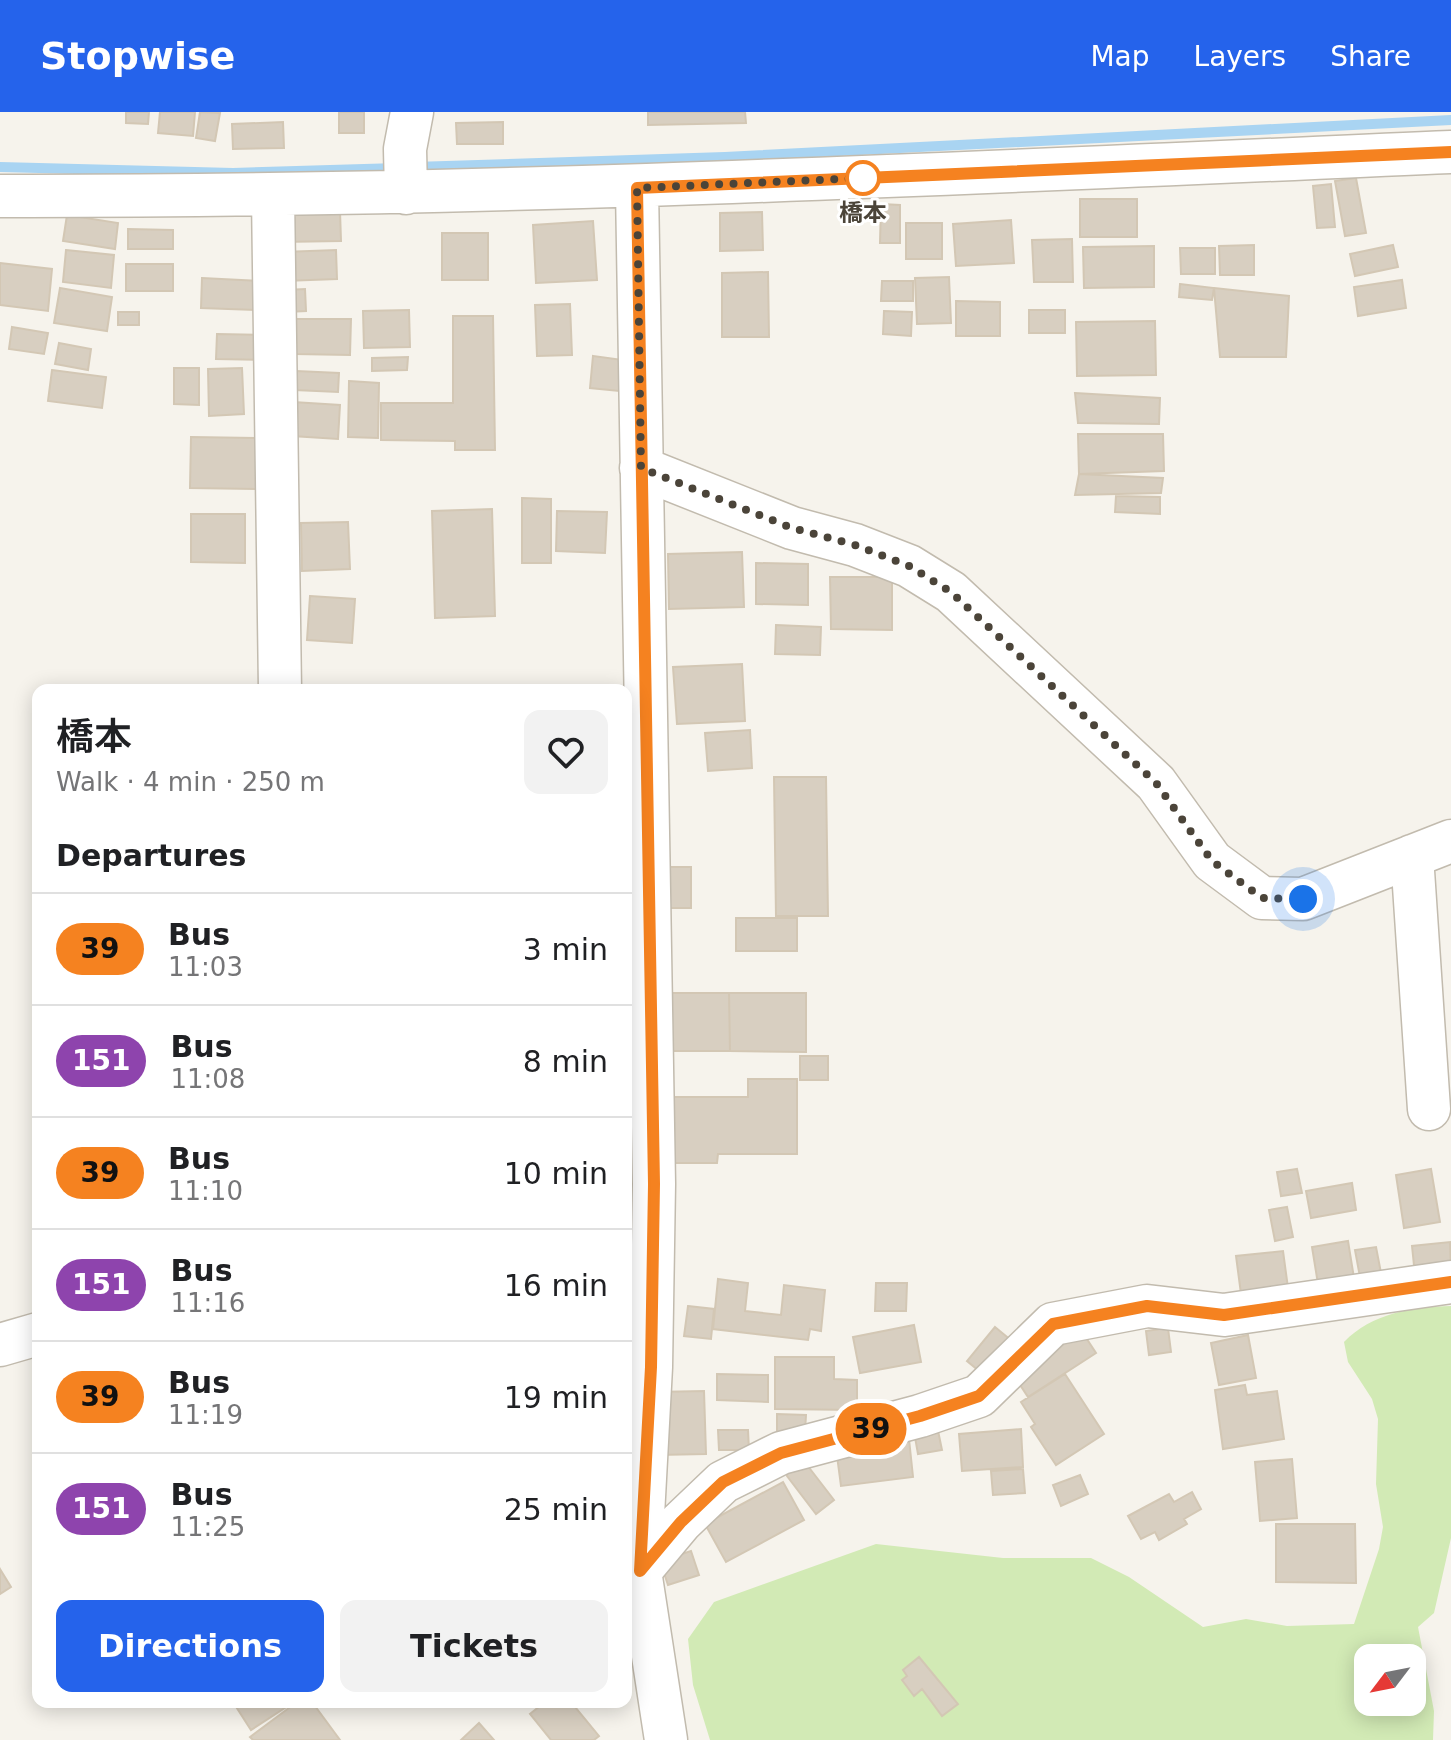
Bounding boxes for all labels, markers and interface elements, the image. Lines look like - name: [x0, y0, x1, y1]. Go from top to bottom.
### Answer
- text: Stopwise: [40, 34, 235, 78]
- text: Map: [1090, 40, 1150, 73]
- text: Layers: [1194, 40, 1286, 73]
- text: Share: [1330, 40, 1411, 73]
- marker: 橋本: [846, 161, 880, 195]
- place label: 橋本: [839, 199, 887, 227]
- button: heart: [524, 710, 608, 794]
- text: 橋本: [56, 715, 132, 759]
- text: Walk · 4 min · 250 m: [56, 767, 325, 797]
- text: Departures: [56, 838, 246, 873]
- your location: [1283, 879, 1323, 919]
- text: Bus: [168, 917, 230, 952]
- text: 39: [81, 932, 119, 965]
- text: 3 min: [523, 932, 608, 967]
- text: 11:03: [168, 952, 243, 982]
- text: Bus: [170, 1029, 233, 1064]
- text: 151: [72, 1044, 130, 1077]
- text: 8 min: [523, 1044, 608, 1079]
- text: 11:08: [170, 1064, 245, 1094]
- text: Bus: [168, 1141, 230, 1176]
- text: 39: [81, 1156, 119, 1189]
- text: 10 min: [504, 1156, 608, 1191]
- text: 11:10: [168, 1176, 243, 1206]
- text: Bus: [170, 1253, 233, 1288]
- text: 151: [72, 1268, 130, 1301]
- text: 16 min: [504, 1268, 608, 1303]
- text: 11:16: [170, 1288, 245, 1318]
- text: Bus: [168, 1365, 230, 1400]
- text: 39: [81, 1380, 119, 1413]
- text: 19 min: [504, 1380, 608, 1415]
- text: 11:19: [168, 1400, 243, 1430]
- line badge: 39: [835, 1403, 907, 1455]
- text: 39: [852, 1412, 890, 1445]
- text: Bus: [170, 1477, 233, 1512]
- text: 151: [72, 1492, 130, 1525]
- text: 25 min: [504, 1492, 608, 1527]
- text: 11:25: [170, 1512, 245, 1542]
- button: Directions: [56, 1600, 324, 1692]
- button: Tickets: [340, 1600, 608, 1692]
- north arrow: [1354, 1644, 1426, 1716]
- map controls: [1354, 1644, 1426, 1716]

